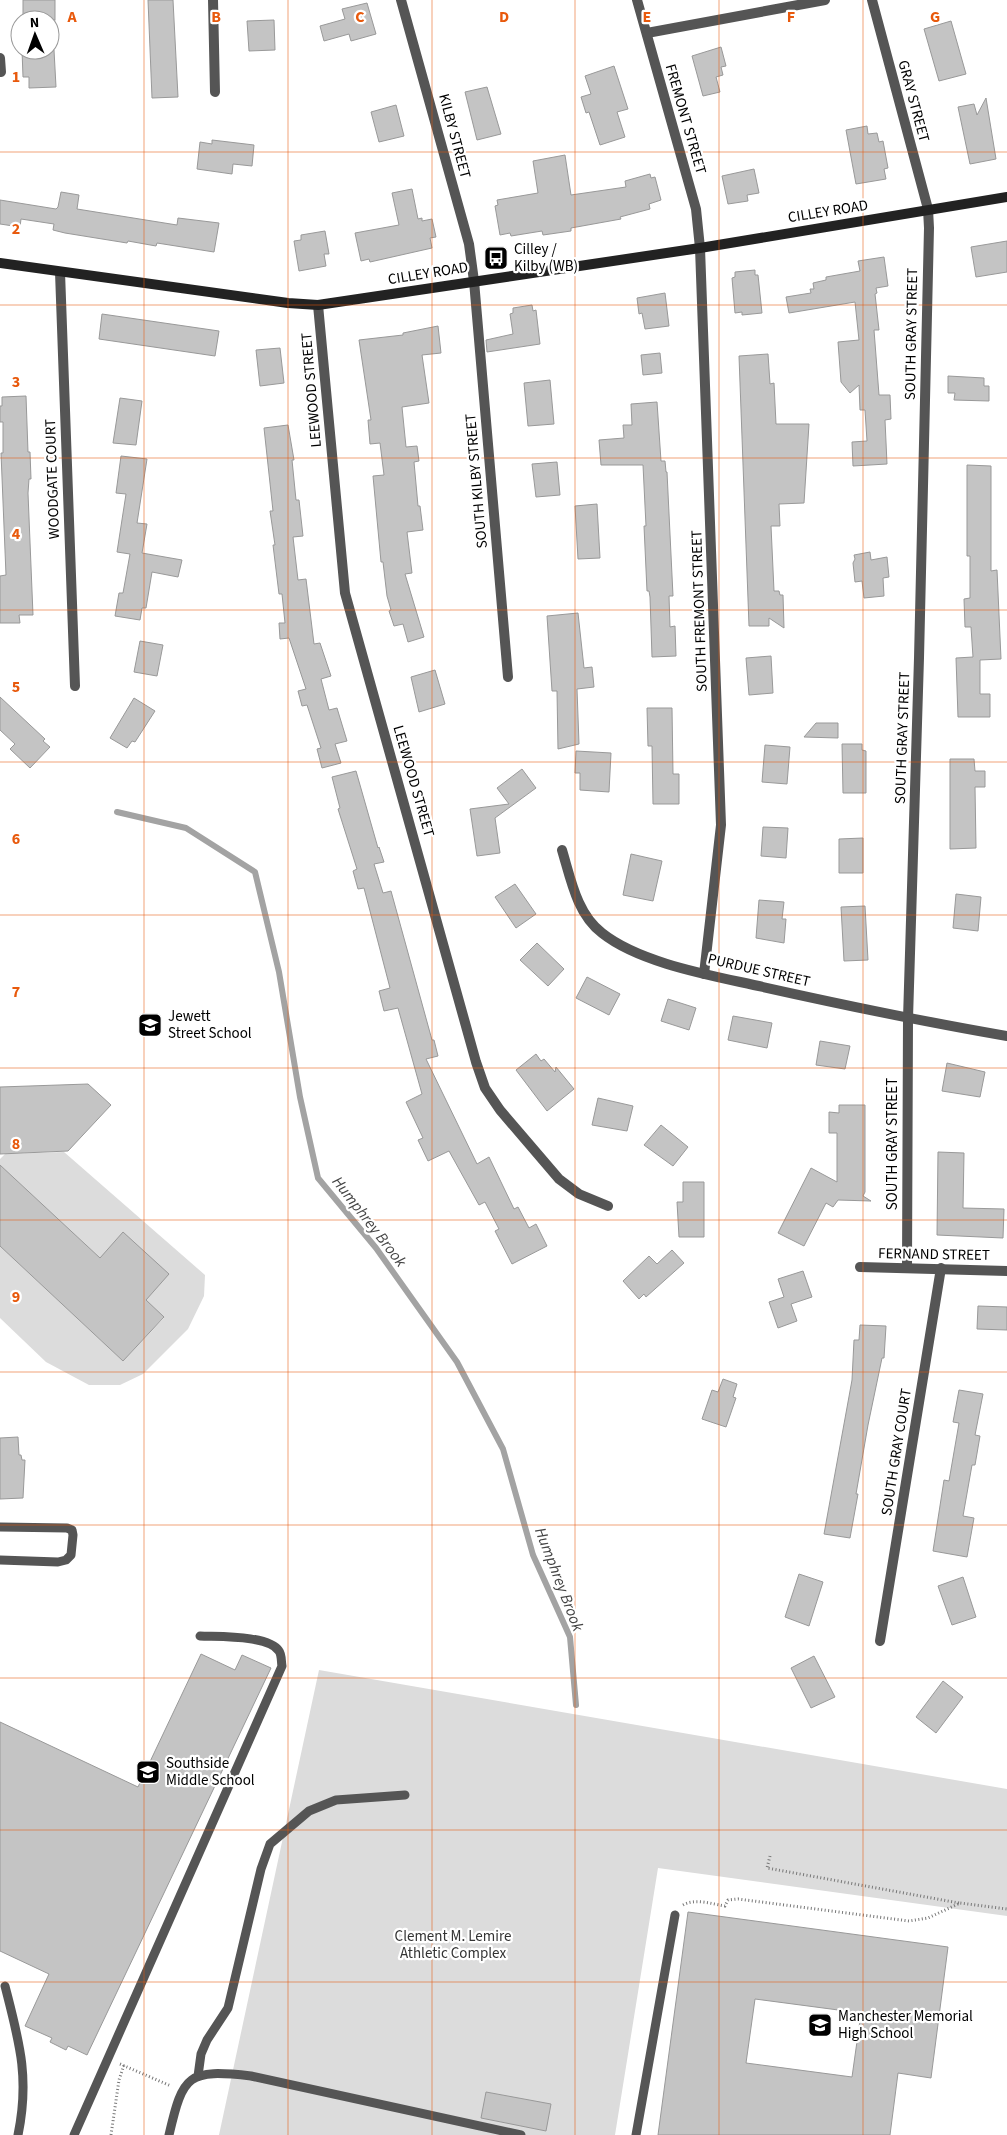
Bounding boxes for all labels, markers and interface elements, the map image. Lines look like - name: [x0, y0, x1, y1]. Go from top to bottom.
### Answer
- text: A: [66, 6, 77, 28]
- text: B: [211, 6, 221, 28]
- text: C: [355, 6, 365, 28]
- text: D: [499, 6, 509, 28]
- text: E: [643, 6, 651, 28]
- text: F: [787, 6, 795, 28]
- text: G: [930, 6, 940, 28]
- north arrow: [10, 10, 60, 60]
- text: N: [30, 13, 40, 33]
- street label: GRAY STREET: [893, 58, 935, 144]
- street label: FREMONT STREET: [660, 62, 711, 177]
- text: 1: [12, 66, 20, 88]
- street label: KILBY STREET: [433, 91, 476, 181]
- street label: CILLEY ROAD: [787, 195, 870, 228]
- text: 2: [12, 218, 20, 240]
- place label: Cilley / Kilby (WB): [514, 239, 578, 277]
- bus stop icon: Cilley / Kilby (WB): [483, 245, 509, 271]
- street label: CILLEY ROAD: [387, 257, 470, 290]
- street label: SOUTH GRAY STREET: [900, 268, 923, 400]
- street label: LEEWOOD STREET: [296, 332, 327, 448]
- text: 3: [12, 371, 20, 393]
- street label: SOUTH KILBY STREET: [460, 413, 493, 549]
- street label: WOODGATE COURT: [40, 418, 65, 540]
- text: 4: [12, 523, 21, 545]
- street label: SOUTH FREMONT STREET: [686, 530, 713, 692]
- street label: SOUTH GRAY STREET: [890, 671, 915, 805]
- text: 5: [12, 676, 20, 698]
- street label: LEEWOOD STREET: [388, 723, 439, 839]
- text: 6: [12, 828, 20, 850]
- street label: PURDUE STREET: [706, 948, 812, 992]
- text: 7: [12, 981, 20, 1003]
- place label: Jewett Street School: [168, 1006, 252, 1044]
- school or university icon: Jewett Street School: [137, 1012, 163, 1038]
- street label: SOUTH GRAY STREET: [882, 1078, 903, 1210]
- text: 8: [12, 1133, 20, 1155]
- water label: Humphrey Brook: [327, 1172, 412, 1272]
- street label: FERNAND STREET: [878, 1243, 990, 1266]
- text: 9: [12, 1286, 20, 1308]
- street label: SOUTH GRAY COURT: [876, 1387, 917, 1517]
- water label: Humphrey Brook: [529, 1524, 589, 1635]
- place label: Southside Middle School: [166, 1753, 255, 1791]
- school or university icon: Southside Middle School: [135, 1759, 161, 1785]
- park label: Clement M. Lemire Athletic Complex: [395, 1926, 511, 1964]
- place label: Manchester Memorial High School: [838, 2006, 973, 2044]
- school or university icon: Manchester Memorial High School: [807, 2012, 833, 2038]

